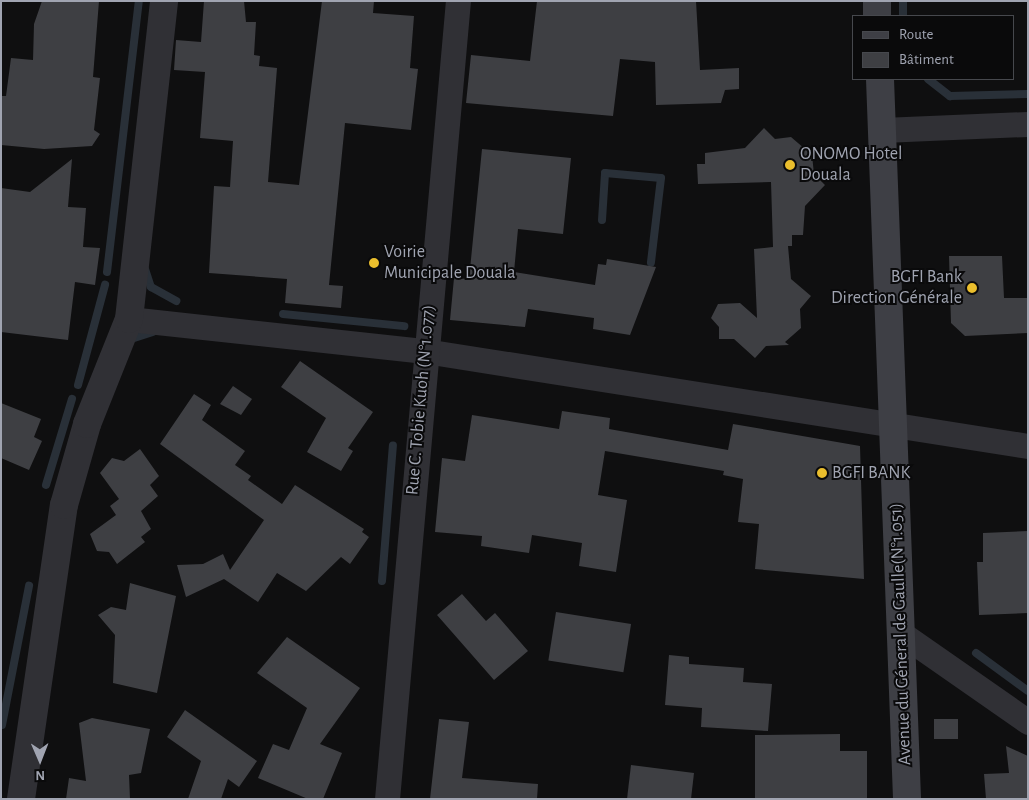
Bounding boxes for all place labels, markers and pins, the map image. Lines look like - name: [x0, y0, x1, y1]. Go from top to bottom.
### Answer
- place label: ONOMO Hotel Douala: [800, 144, 902, 186]
- marker: ONOMO Hotel Douala: [784, 159, 796, 171]
- place label: Voirie Municipale Douala: [384, 242, 516, 284]
- marker: Voirie Municipale Douala: [368, 257, 380, 269]
- place label: BGFI Bank Direction Générale: [831, 267, 962, 310]
- marker: BGFI Bank Direction Générale: [966, 282, 978, 294]
- place label: BGFI BANK: [832, 462, 910, 484]
- marker: BGFI BANK: [816, 467, 828, 479]

